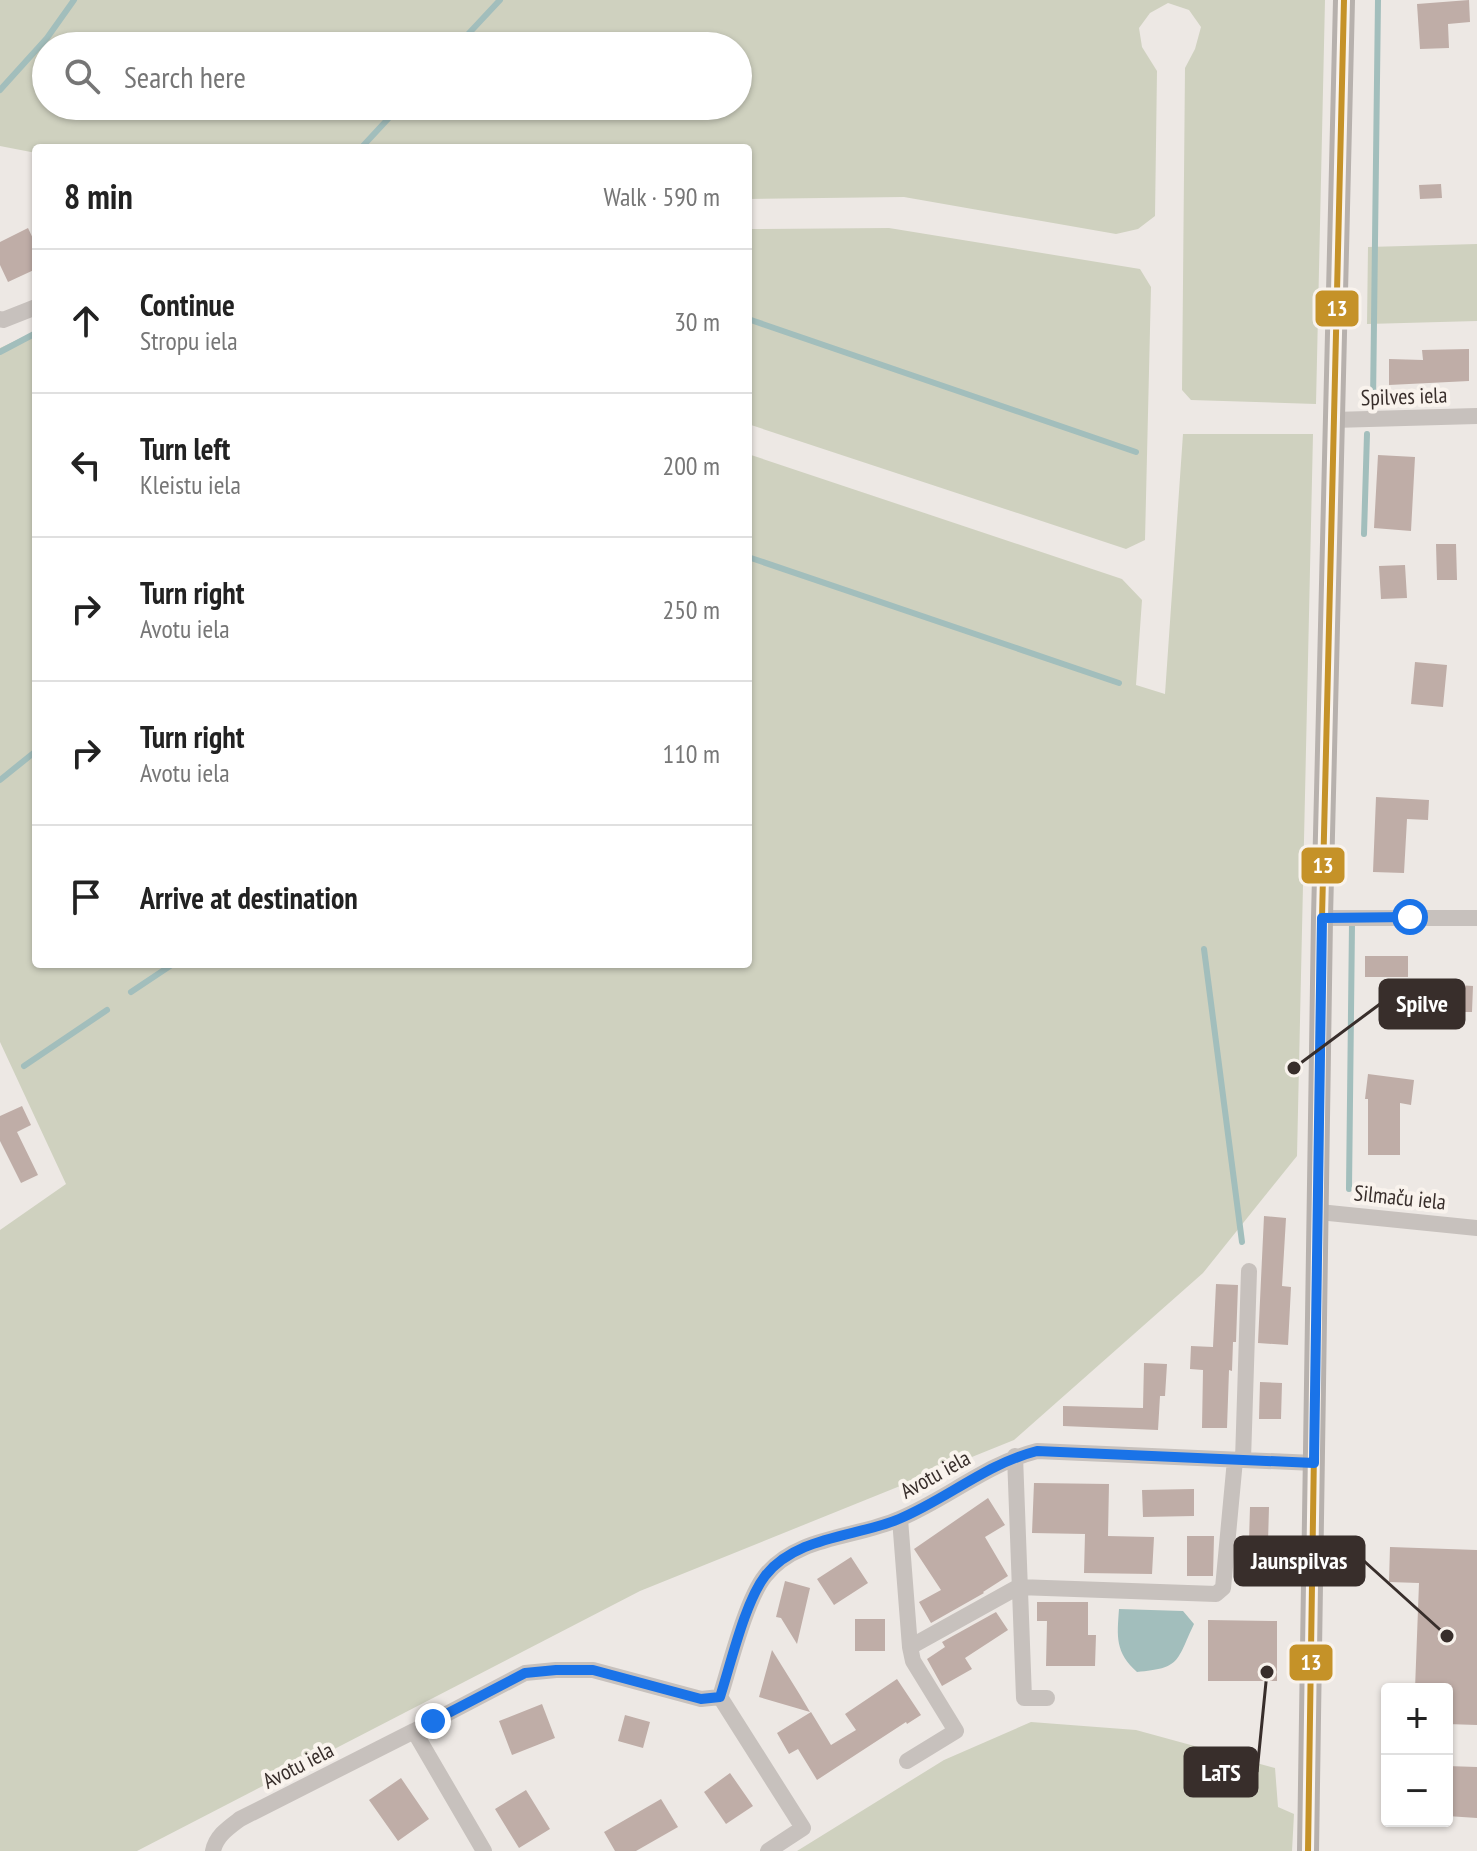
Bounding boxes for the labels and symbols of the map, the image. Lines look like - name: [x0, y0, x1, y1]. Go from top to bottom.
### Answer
- line badge: 13: [1314, 289, 1360, 328]
- text: 13: [1326, 294, 1348, 322]
- street label: Spilves iela: [1360, 381, 1448, 411]
- line badge: 13: [1300, 846, 1346, 885]
- text: 13: [1312, 851, 1334, 879]
- route start: [1392, 899, 1428, 935]
- callout: Spilve: [1380, 980, 1464, 1028]
- text: Spilve: [1396, 988, 1448, 1019]
- street label: Silmaču iela: [1353, 1178, 1447, 1216]
- street label: Avotu iela: [895, 1443, 975, 1505]
- callout: Jaunspilvas: [1235, 1537, 1364, 1585]
- text: Jaunspilvas: [1250, 1545, 1347, 1576]
- line badge: 13: [1288, 1643, 1334, 1682]
- text: 13: [1300, 1648, 1322, 1676]
- route end: [415, 1703, 451, 1739]
- street label: Avotu iela: [258, 1735, 338, 1795]
- callout: LaTS: [1185, 1748, 1257, 1796]
- text: LaTS: [1201, 1757, 1241, 1788]

